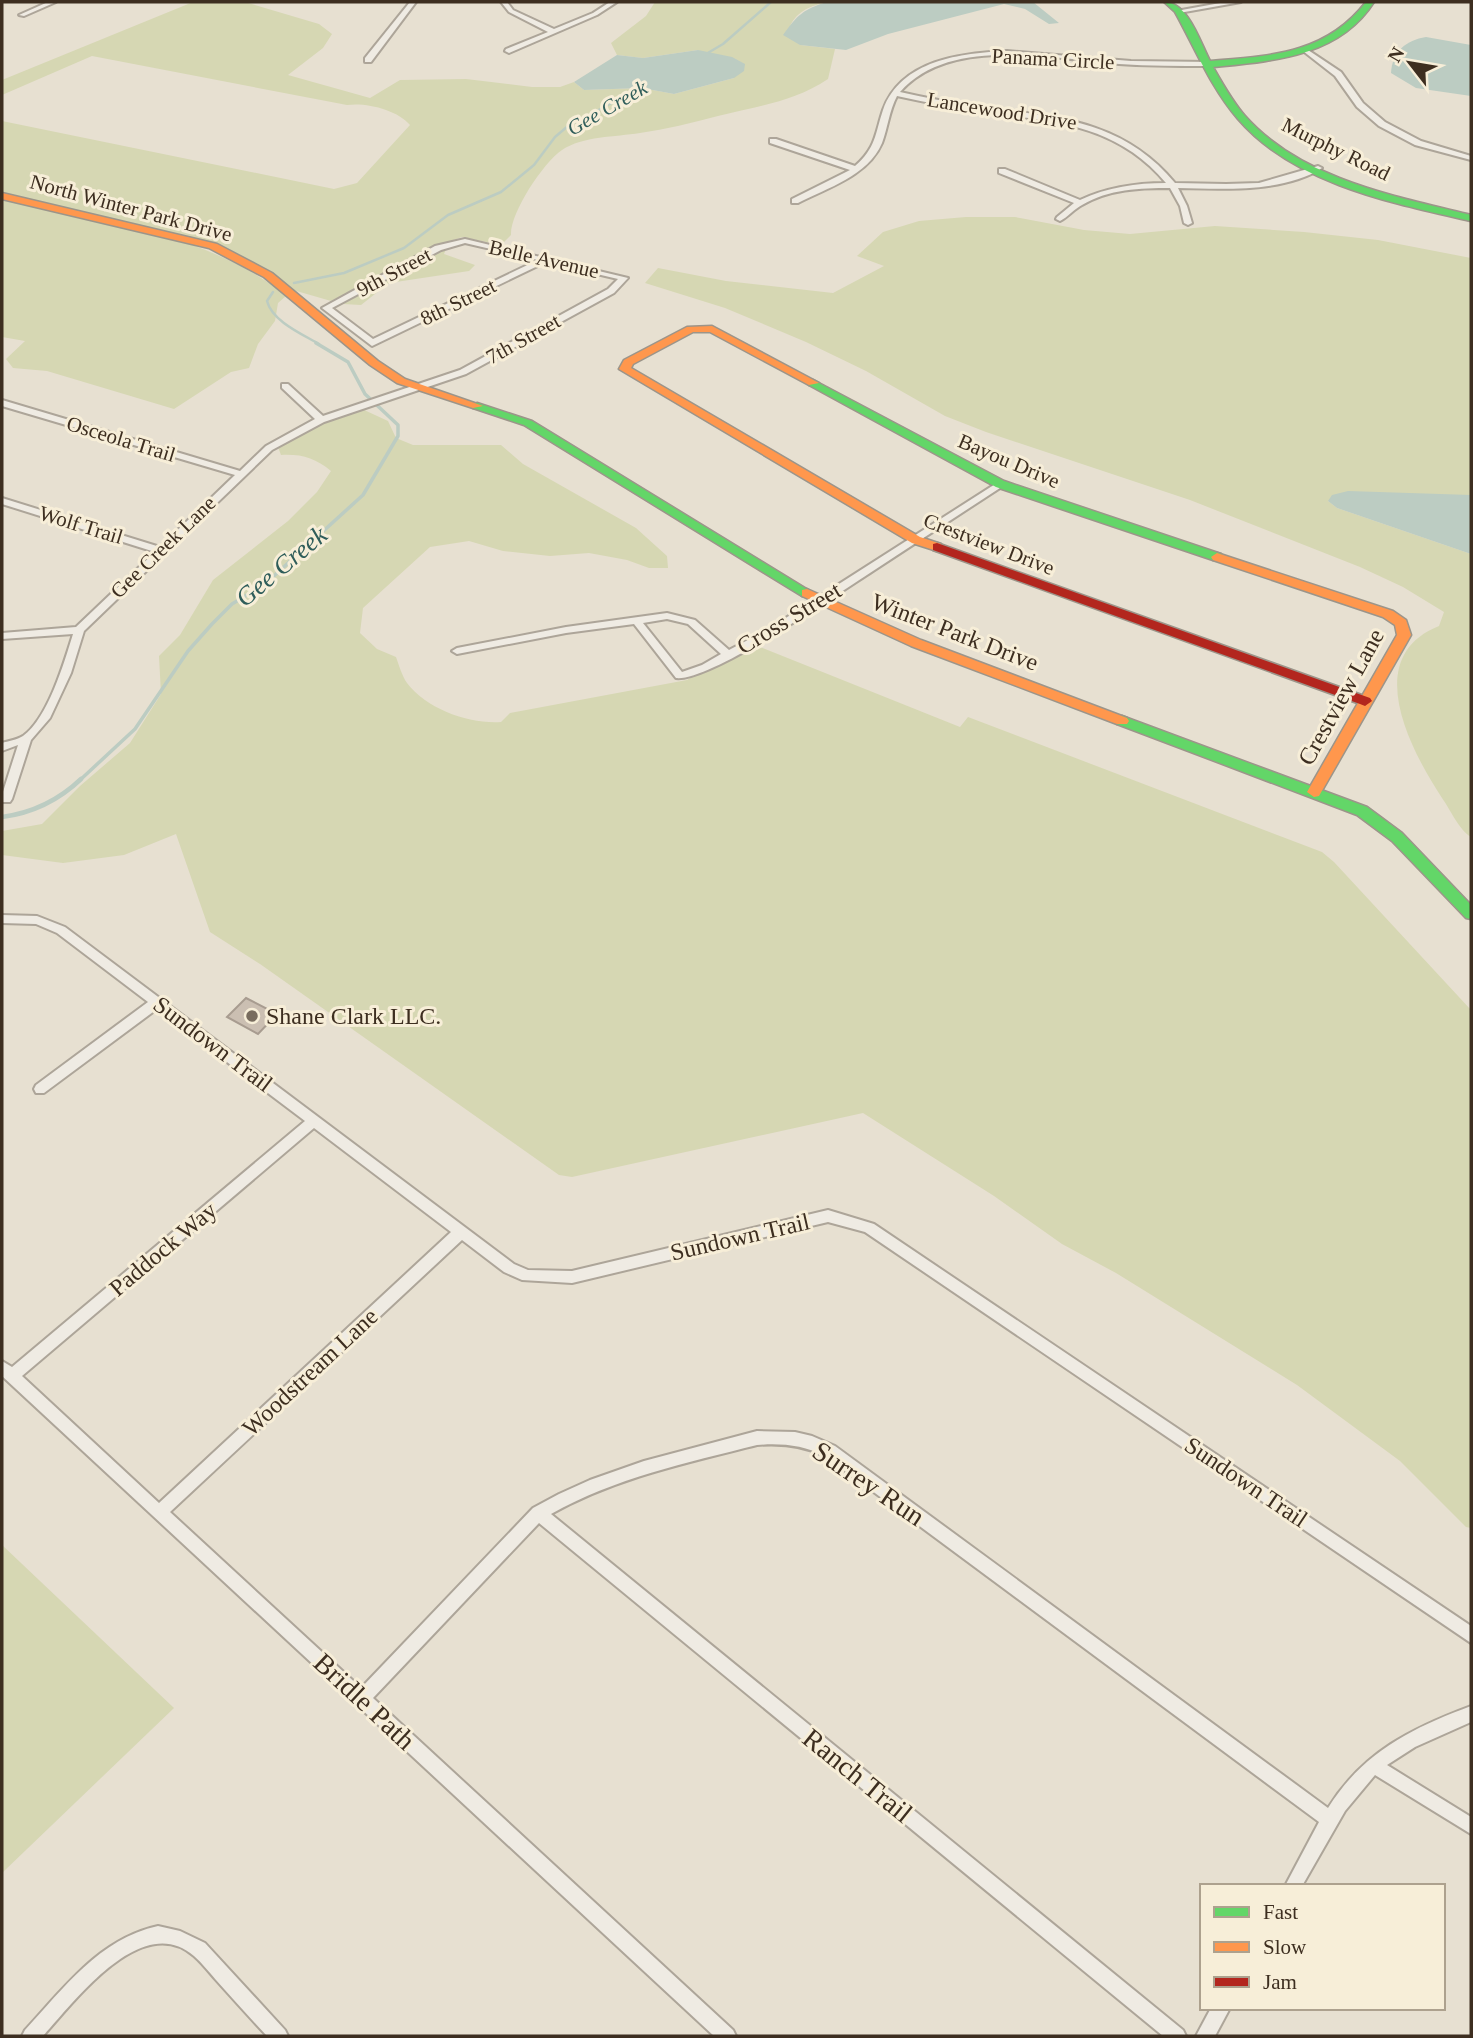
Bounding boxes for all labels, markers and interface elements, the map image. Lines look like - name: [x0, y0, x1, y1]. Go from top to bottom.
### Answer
- north arrow: [1375, 28, 1445, 98]
- text: N: [1383, 43, 1409, 66]
- street label: Panama Circle: [991, 44, 1115, 74]
- water label: Gee Creek: [563, 75, 652, 140]
- street label: Lancewood Drive: [926, 87, 1078, 135]
- street label: Murphy Road: [1278, 113, 1394, 186]
- street label: North Winter Park Drive: [27, 169, 235, 247]
- street label: Belle Avenue: [487, 235, 601, 283]
- street label: 9th Street: [353, 242, 436, 302]
- street label: 8th Street: [416, 273, 500, 331]
- street label: 7th Street: [482, 309, 564, 369]
- street label: Osceola Trail: [64, 411, 178, 467]
- street label: Bayou Drive: [955, 429, 1063, 493]
- street label: Gee Creek Lane: [106, 491, 220, 603]
- street label: Wolf Trail: [36, 501, 126, 549]
- street label: Crestview Drive: [920, 508, 1058, 580]
- water label: Gee Creek: [230, 520, 333, 613]
- street label: Cross Street: [732, 577, 846, 659]
- street label: Winter Park Drive: [868, 588, 1042, 676]
- street label: Crestview Lane: [1293, 625, 1389, 769]
- street label: Sundown Trail: [148, 991, 278, 1097]
- place label: Shane Clark LLC.: [266, 1003, 441, 1029]
- marker: Shane Clark LLC.: [244, 1008, 260, 1024]
- street label: Paddock Way: [104, 1197, 222, 1301]
- street label: Sundown Trail: [668, 1208, 812, 1266]
- street label: Woodstream Lane: [237, 1303, 383, 1441]
- street label: Sundown Trail: [1180, 1432, 1312, 1533]
- street label: Surrey Run: [807, 1435, 931, 1532]
- street label: Bridle Path: [308, 1647, 422, 1756]
- street label: Ranch Trail: [797, 1722, 919, 1829]
- legend: [1200, 1884, 1445, 2010]
- text: Fast: [1263, 1900, 1298, 1924]
- text: Slow: [1263, 1935, 1307, 1959]
- text: Jam: [1263, 1970, 1297, 1994]

